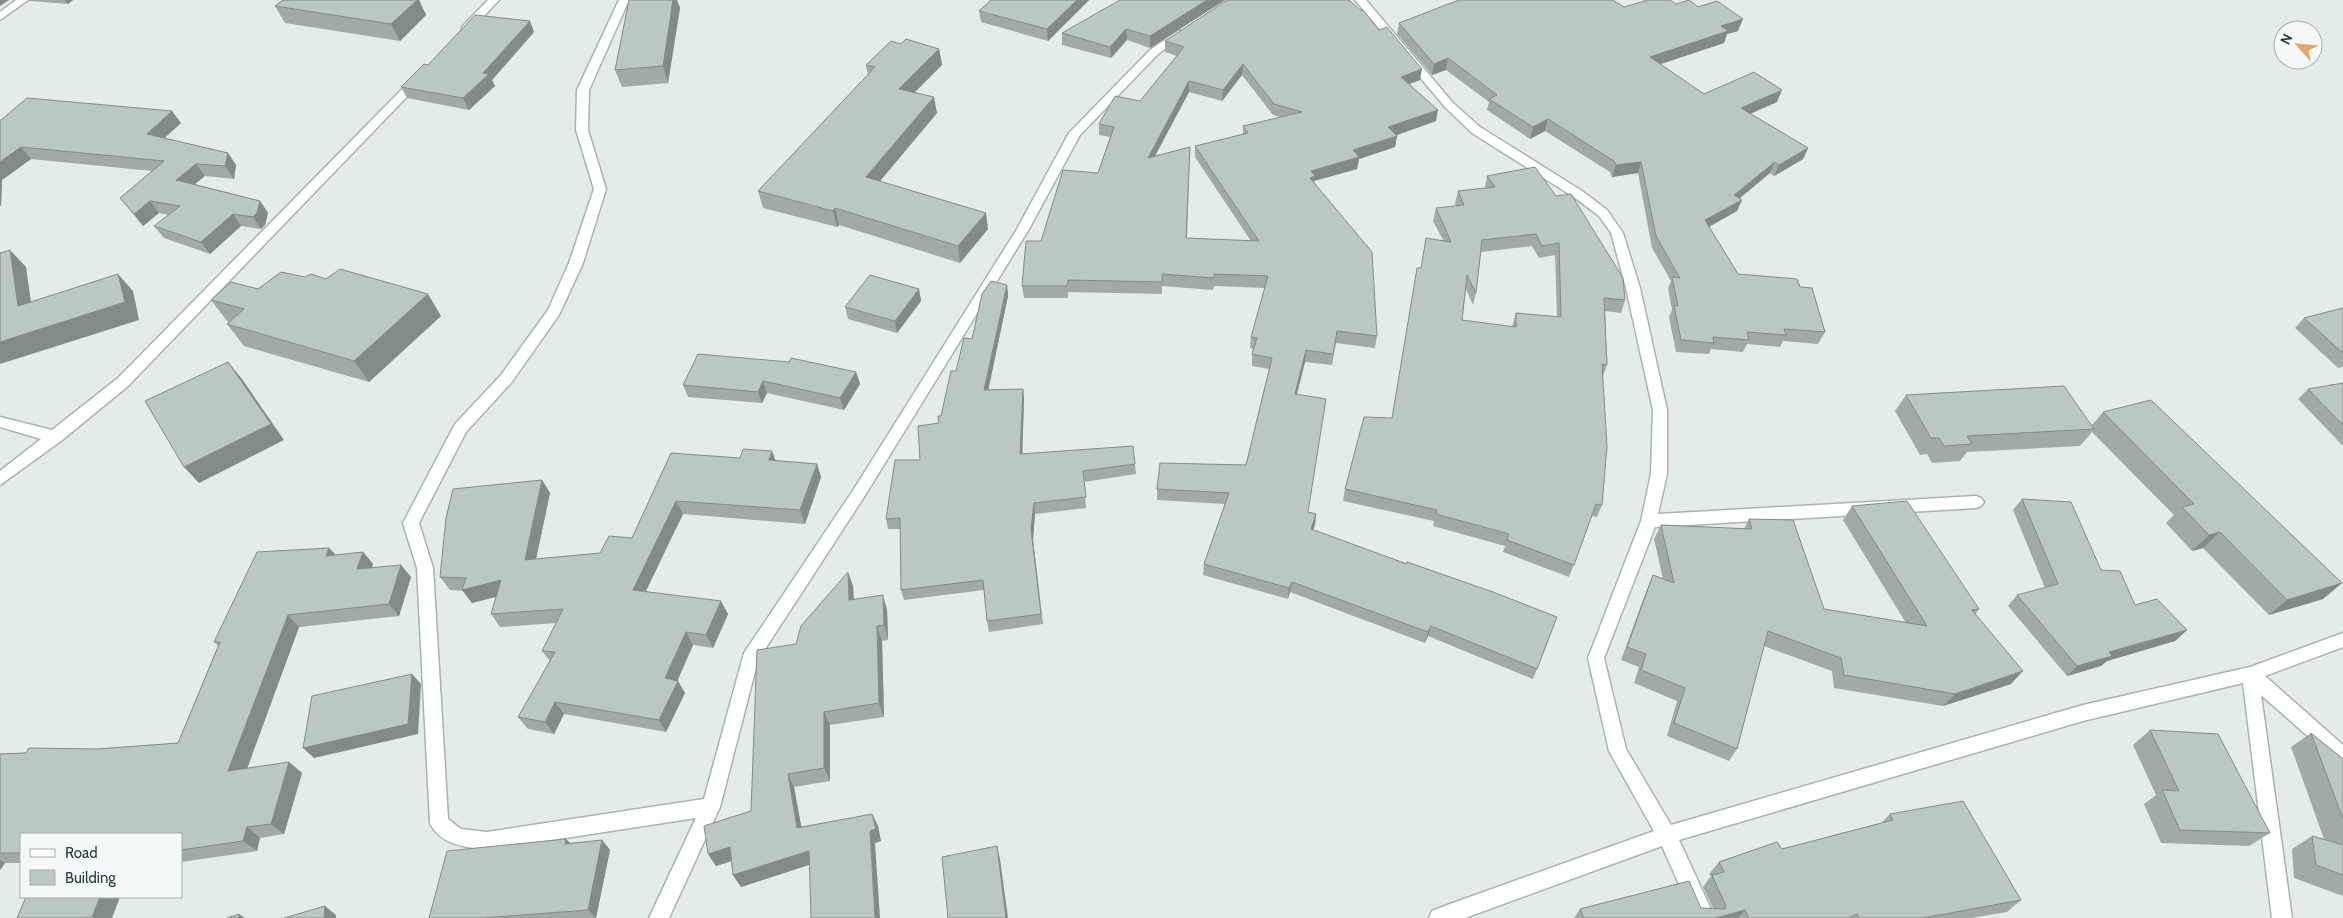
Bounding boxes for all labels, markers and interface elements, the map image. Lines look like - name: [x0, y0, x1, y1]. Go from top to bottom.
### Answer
- north arrow: [2273, 20, 2323, 70]
- text: N: [2276, 31, 2297, 48]
- legend: [20, 833, 182, 898]
- text: Road: [65, 844, 98, 862]
- text: Building: [65, 869, 116, 887]

